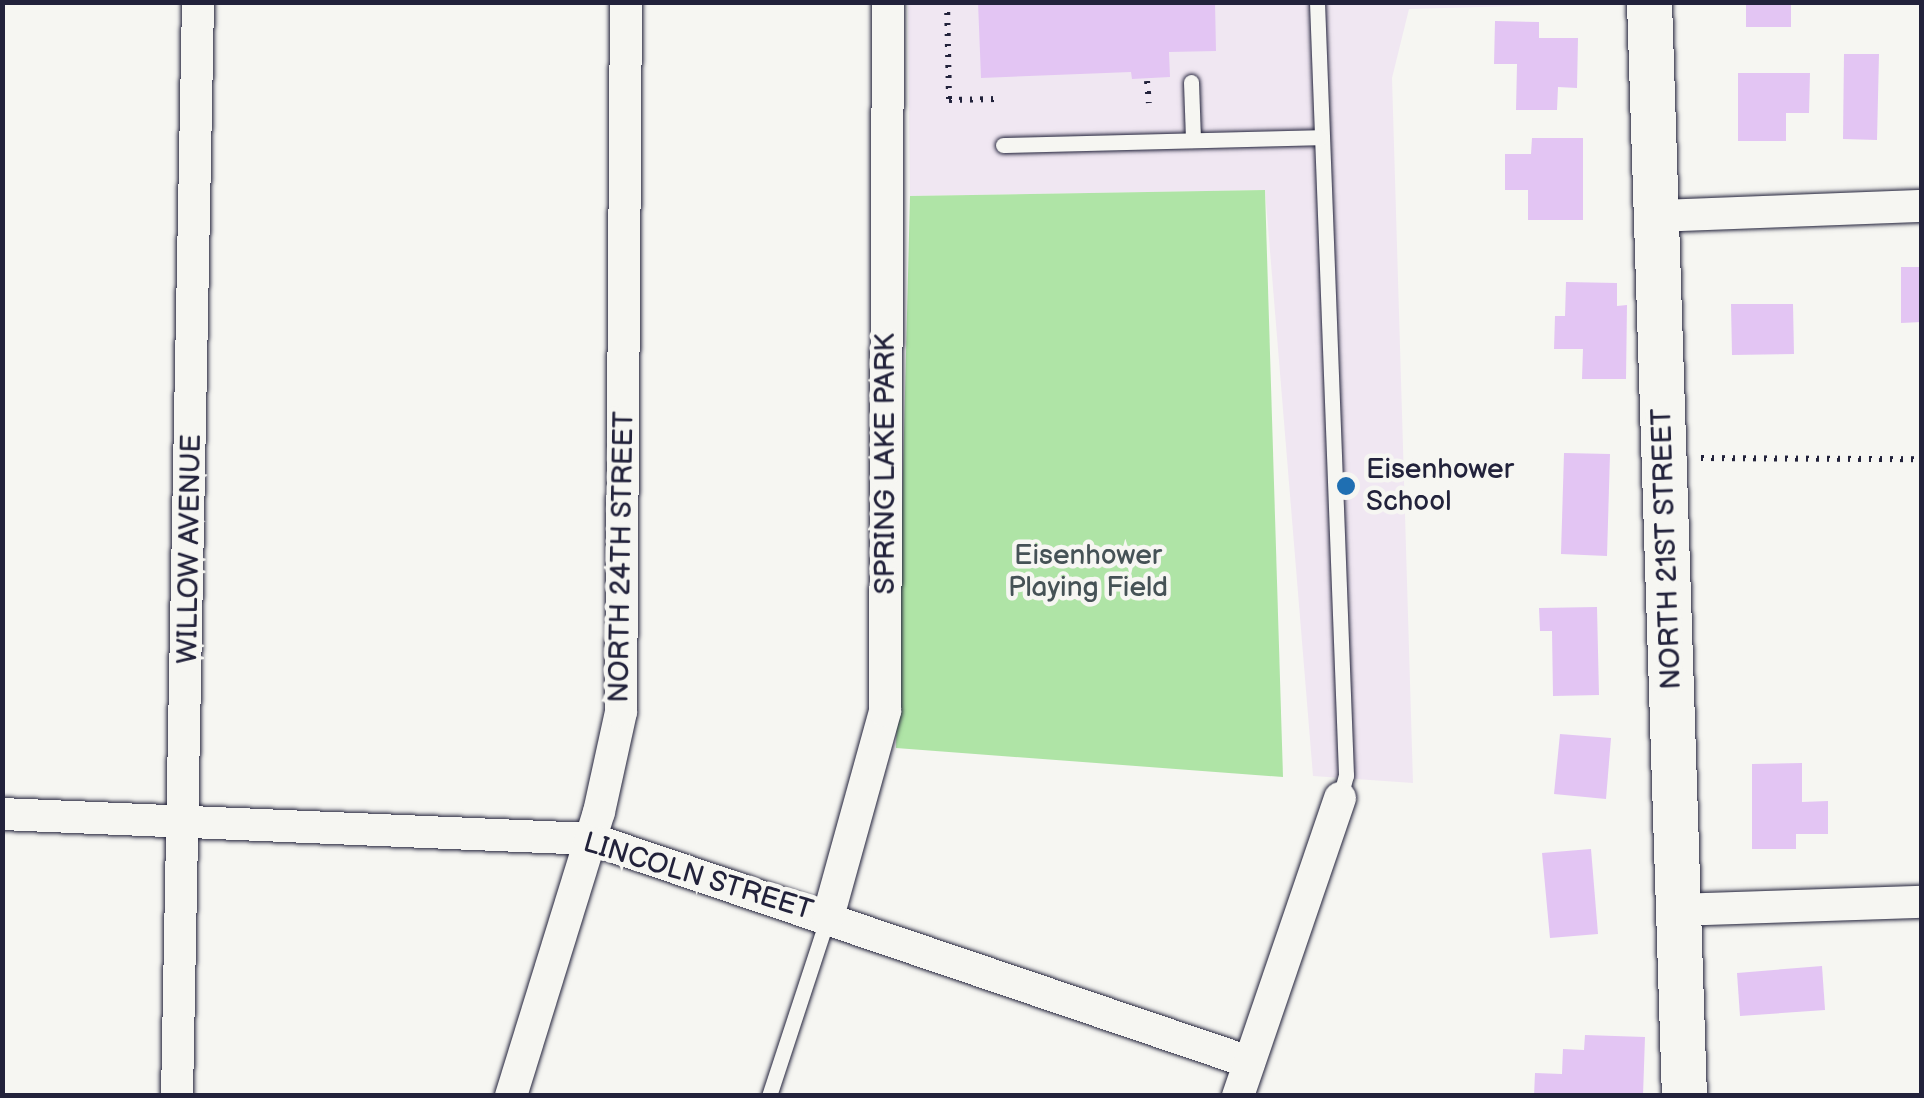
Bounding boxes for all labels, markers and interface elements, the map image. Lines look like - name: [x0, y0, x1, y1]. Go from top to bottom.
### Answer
- street label: SPRING LAKE PARK: [869, 334, 903, 594]
- street label: NORTH 21ST STREET: [1645, 408, 1689, 690]
- street label: NORTH 24TH STREET: [603, 411, 641, 703]
- street label: WILLOW AVENUE: [171, 434, 209, 664]
- place label: Eisenhower School: [1366, 453, 1514, 519]
- marker: Eisenhower School: [1335, 475, 1357, 497]
- park label: Eisenhower Playing Field: [1008, 539, 1168, 605]
- street label: LINCOLN STREET: [579, 826, 817, 928]

